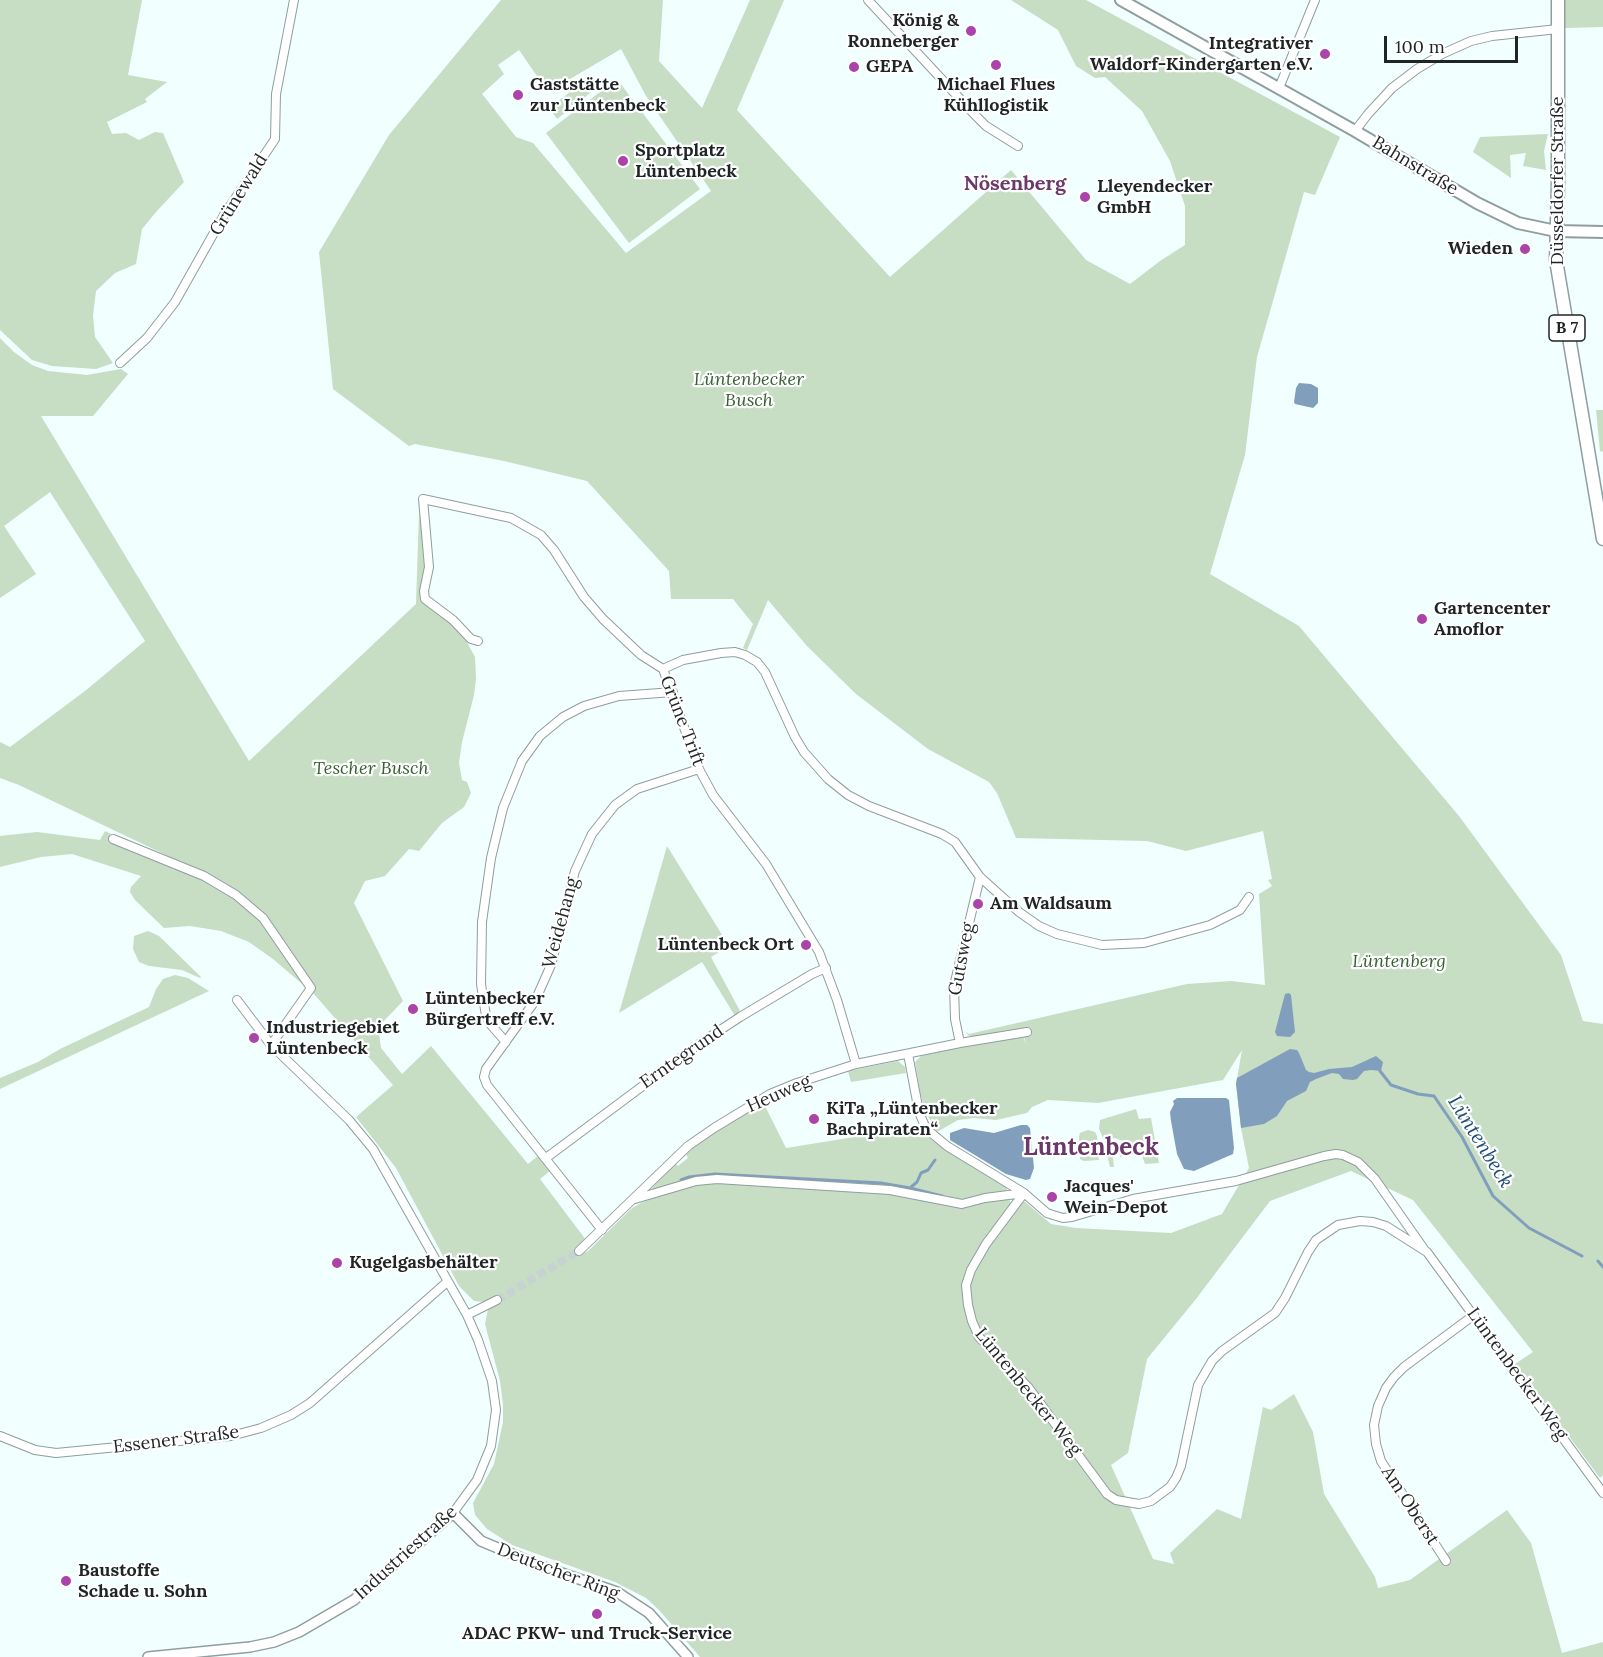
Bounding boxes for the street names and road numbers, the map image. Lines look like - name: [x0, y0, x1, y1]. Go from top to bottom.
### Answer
- street label: Düsseldorfer Straße: [1547, 97, 1569, 265]
- street label: Bahnstraße: [1368, 132, 1462, 200]
- street label: Grünewald: [205, 150, 273, 240]
- road number: B 7: [1549, 315, 1585, 341]
- street label: Grüne Trift: [655, 673, 709, 769]
- street label: Weidehang: [538, 875, 584, 971]
- street label: Gutsweg: [944, 921, 980, 997]
- street label: Erntegrund: [636, 1020, 728, 1094]
- street label: Heuweg: [744, 1070, 814, 1118]
- street label: Lüntenbecker Weg: [1462, 1304, 1572, 1444]
- street label: Lüntenbecker Weg: [970, 1324, 1086, 1460]
- street label: Essener Straße: [112, 1422, 240, 1458]
- street label: Am Oberst: [1377, 1462, 1443, 1550]
- street label: Industriestraße: [350, 1501, 462, 1605]
- street label: Deutscher Ring: [494, 1539, 622, 1605]

